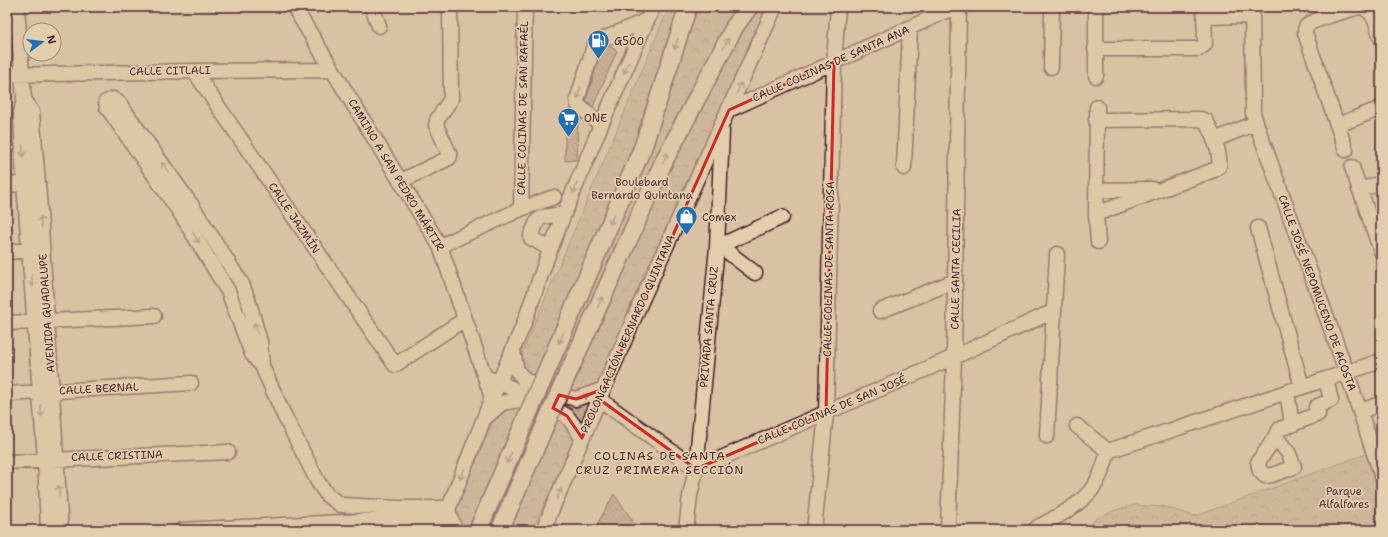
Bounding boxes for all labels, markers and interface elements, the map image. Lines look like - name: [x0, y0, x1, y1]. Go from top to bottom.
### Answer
- street label: CALLE COLINAS DE SAN RAFAÉL: [513, 21, 532, 195]
- north arrow: [22, 22, 62, 62]
- street label: CALLE COLINAS DE SANTA ANA: [750, 22, 912, 106]
- fuel station icon: G500: [586, 28, 612, 61]
- text: N: [43, 33, 60, 46]
- place label: G500: [614, 34, 644, 49]
- one-way arrow: [672, 37, 679, 50]
- one-way arrow: [723, 37, 730, 49]
- one-way arrow: [622, 62, 629, 74]
- street label: CALLE CITLALI: [129, 63, 211, 79]
- one-way arrow: [735, 83, 743, 95]
- one-way arrow: [574, 86, 582, 99]
- street label: CAMINO A SAN PEDRO MÁRTIR: [345, 96, 449, 254]
- supermarket icon: ONE: [556, 105, 582, 138]
- place label: ONE: [584, 111, 607, 126]
- one-way arrow: [19, 145, 26, 158]
- one-way arrow: [662, 152, 670, 164]
- one-way arrow: [161, 162, 169, 173]
- park label: Boulebard Bernardo Quintana: [591, 175, 693, 203]
- street label: CALLE JAZMÍN: [265, 179, 324, 256]
- street label: CALLE COLINAS DE SANTA ROSA: [820, 181, 838, 357]
- one-way arrow: [571, 182, 578, 194]
- street label: CALLE JOSÉ NEPOMUCENO DE ACOSTA: [1274, 192, 1361, 393]
- shop icon: Comex: [674, 204, 700, 237]
- street label: CALLE SANTA CECILIA: [947, 208, 965, 330]
- place label: Comex: [702, 210, 737, 225]
- one-way arrow: [608, 212, 615, 224]
- one-way arrow: [37, 216, 44, 229]
- one-way arrow: [192, 232, 200, 244]
- street label: PROLONGACIÓN BERNARDO QUINTANA: [576, 232, 679, 436]
- street label: AVENIDA GUADALUPE: [35, 253, 59, 373]
- street label: PRIVADA SANTA CRUZ: [696, 265, 722, 388]
- one-way arrow: [28, 274, 35, 287]
- one-way arrow: [597, 297, 604, 309]
- one-way arrow: [252, 321, 259, 334]
- one-way arrow: [557, 332, 564, 344]
- street label: CALLE COLINAS DE SAN JOSÉ: [755, 371, 909, 448]
- street label: CALLE BERNAL: [59, 379, 139, 399]
- one-way arrow: [576, 393, 589, 400]
- one-way arrow: [37, 404, 44, 417]
- street label: CALLE CRISTINA: [71, 447, 163, 465]
- district label: COLINAS DE SANTA CRUZ PRIMERA SECCIÓN: [576, 448, 745, 478]
- one-way arrow: [505, 451, 513, 463]
- one-way arrow: [458, 467, 466, 479]
- park label: Parque Alfalfares: [1319, 484, 1369, 512]
- one-way arrow: [55, 485, 62, 498]
- one-way arrow: [555, 489, 563, 501]

